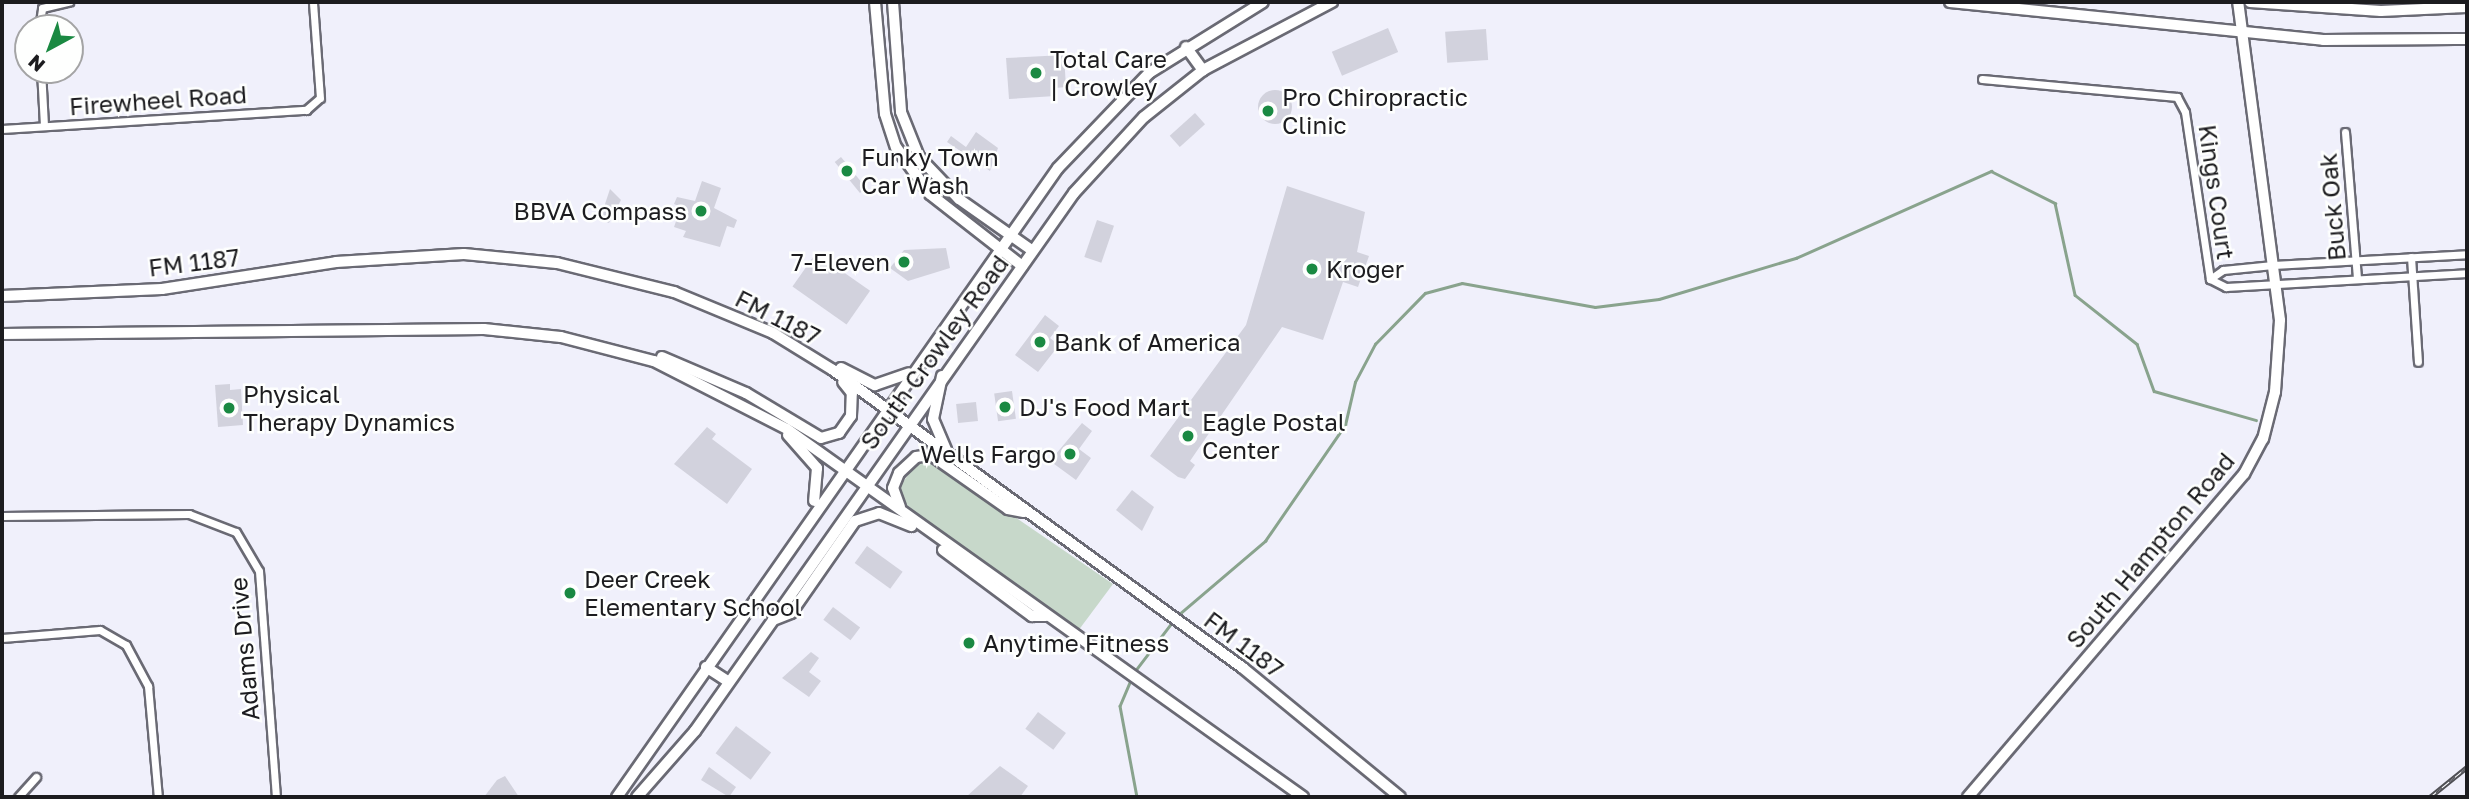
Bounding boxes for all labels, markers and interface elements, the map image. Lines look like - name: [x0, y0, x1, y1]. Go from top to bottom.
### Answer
- north arrow: [14, 14, 84, 84]
- place label: Total Care | Crowley: [1050, 45, 1167, 101]
- text: N: [23, 50, 49, 77]
- marker: Total Care | Crowley: [1028, 65, 1044, 81]
- street label: Firewheel Road: [68, 79, 248, 121]
- place label: Pro Chiropractic Clinic: [1282, 83, 1468, 139]
- marker: Pro Chiropractic Clinic: [1260, 103, 1276, 119]
- street label: Kings Court: [2193, 123, 2241, 261]
- place label: Funky Town Car Wash: [861, 143, 999, 199]
- street label: Buck Oak: [2313, 152, 2351, 262]
- marker: Funky Town Car Wash: [839, 163, 855, 179]
- place label: BBVA Compass: [514, 197, 687, 225]
- marker: BBVA Compass: [693, 203, 709, 219]
- street label: FM 1187: [147, 242, 241, 282]
- place label: 7-Eleven: [791, 248, 890, 276]
- street label: South Crowley Road: [854, 249, 1014, 455]
- marker: 7-Eleven: [896, 254, 912, 270]
- place label: Kroger: [1326, 255, 1404, 283]
- marker: Kroger: [1304, 261, 1320, 277]
- street label: FM 1187: [731, 283, 825, 351]
- place label: Bank of America: [1054, 328, 1241, 356]
- marker: Bank of America: [1032, 334, 1048, 350]
- place label: Physical Therapy Dynamics: [243, 380, 455, 436]
- place label: DJ's Food Mart: [1019, 393, 1190, 421]
- marker: DJ's Food Mart: [997, 399, 1013, 415]
- marker: Physical Therapy Dynamics: [221, 400, 237, 416]
- place label: Eagle Postal Center: [1202, 408, 1346, 464]
- marker: Eagle Postal Center: [1180, 428, 1196, 444]
- place label: Wells Fargo: [920, 440, 1056, 468]
- marker: Wells Fargo: [1062, 446, 1078, 462]
- street label: South Hampton Road: [2060, 447, 2240, 653]
- place label: Deer Creek Elementary School: [584, 565, 802, 621]
- street label: Adams Drive: [223, 576, 265, 722]
- marker: Deer Creek Elementary School: [562, 585, 578, 601]
- street label: FM 1187: [1199, 605, 1289, 683]
- place label: Anytime Fitness: [983, 629, 1169, 657]
- marker: Anytime Fitness: [961, 635, 977, 651]

